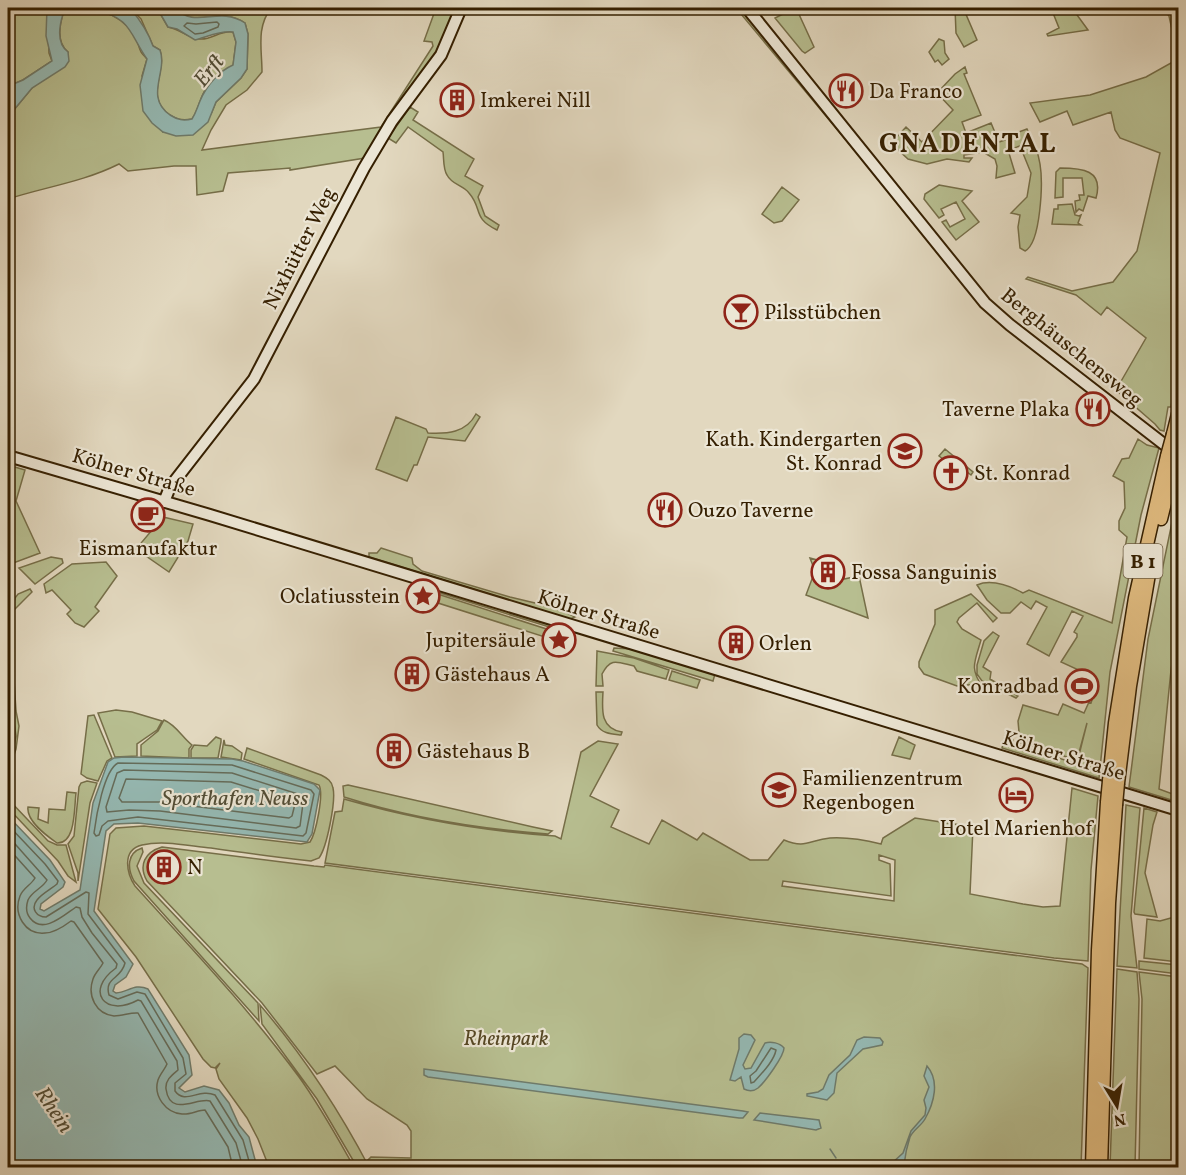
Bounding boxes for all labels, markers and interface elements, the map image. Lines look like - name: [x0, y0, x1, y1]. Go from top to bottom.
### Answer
- water label: Erft: [187, 49, 233, 95]
- restaurant icon: Da Franco: [828, 73, 864, 109]
- place label: Da Franco: [869, 78, 963, 107]
- building icon: Imkerei Nill: [439, 82, 475, 118]
- place label: Imkerei Nill: [480, 87, 591, 116]
- district label: GNADENTAL: [879, 126, 1057, 164]
- street label: Nixhütter Weg: [257, 182, 344, 315]
- street label: Berghäuschensweg: [994, 282, 1148, 415]
- bar icon: Pilsstübchen: [723, 294, 759, 330]
- place label: Pilsstübchen: [764, 299, 881, 328]
- restaurant icon: Taverne Plaka: [1075, 391, 1111, 427]
- place label: Taverne Plaka: [942, 396, 1070, 425]
- place label: Kath. Kindergarten St. Konrad: [705, 426, 882, 479]
- school or university icon: Kath. Kindergarten St. Konrad: [887, 433, 923, 469]
- street label: Kölner Straße: [69, 442, 199, 505]
- church icon: St. Konrad: [933, 455, 969, 491]
- place label: St. Konrad: [974, 460, 1070, 489]
- restaurant icon: Ouzo Taverne: [647, 492, 683, 528]
- cafe icon: Eismanufaktur: [130, 497, 166, 533]
- place label: Ouzo Taverne: [688, 497, 813, 526]
- place label: Eismanufaktur: [79, 535, 217, 564]
- road number: B 1: [1124, 544, 1162, 578]
- building icon: Fossa Sanguinis: [810, 554, 846, 590]
- place label: Fossa Sanguinis: [851, 559, 997, 588]
- place icon: Oclatiusstein: [405, 578, 441, 614]
- place label: Oclatiusstein: [280, 583, 400, 612]
- street label: Kölner Straße: [534, 583, 663, 648]
- place icon: Jupitersäule: [541, 622, 577, 658]
- building icon: Orlen: [718, 625, 754, 661]
- place label: Jupitersäule: [425, 627, 536, 656]
- place label: Orlen: [759, 630, 812, 659]
- building icon: Gästehaus A: [394, 656, 430, 692]
- place label: Gästehaus A: [435, 661, 550, 690]
- sports icon: Konradbad: [1064, 668, 1100, 704]
- place label: Konradbad: [957, 673, 1059, 702]
- street label: Kölner Straße: [999, 724, 1128, 789]
- building icon: Gästehaus B: [376, 733, 412, 769]
- place label: Gästehaus B: [417, 738, 530, 767]
- place label: Familienzentrum Regenbogen: [802, 765, 963, 818]
- school or university icon: Familienzentrum Regenbogen: [761, 772, 797, 808]
- hotel icon: Hotel Marienhof: [998, 777, 1034, 813]
- water label: Sporthafen Neuss: [162, 784, 308, 815]
- place label: Hotel Marienhof: [939, 815, 1094, 844]
- building icon: N: [146, 849, 182, 885]
- place label: N: [187, 854, 203, 883]
- park label: Rheinpark: [464, 1025, 549, 1054]
- north arrow: [1087, 1076, 1147, 1136]
- water label: Rhein: [26, 1081, 80, 1140]
- text: N: [1111, 1107, 1127, 1131]

